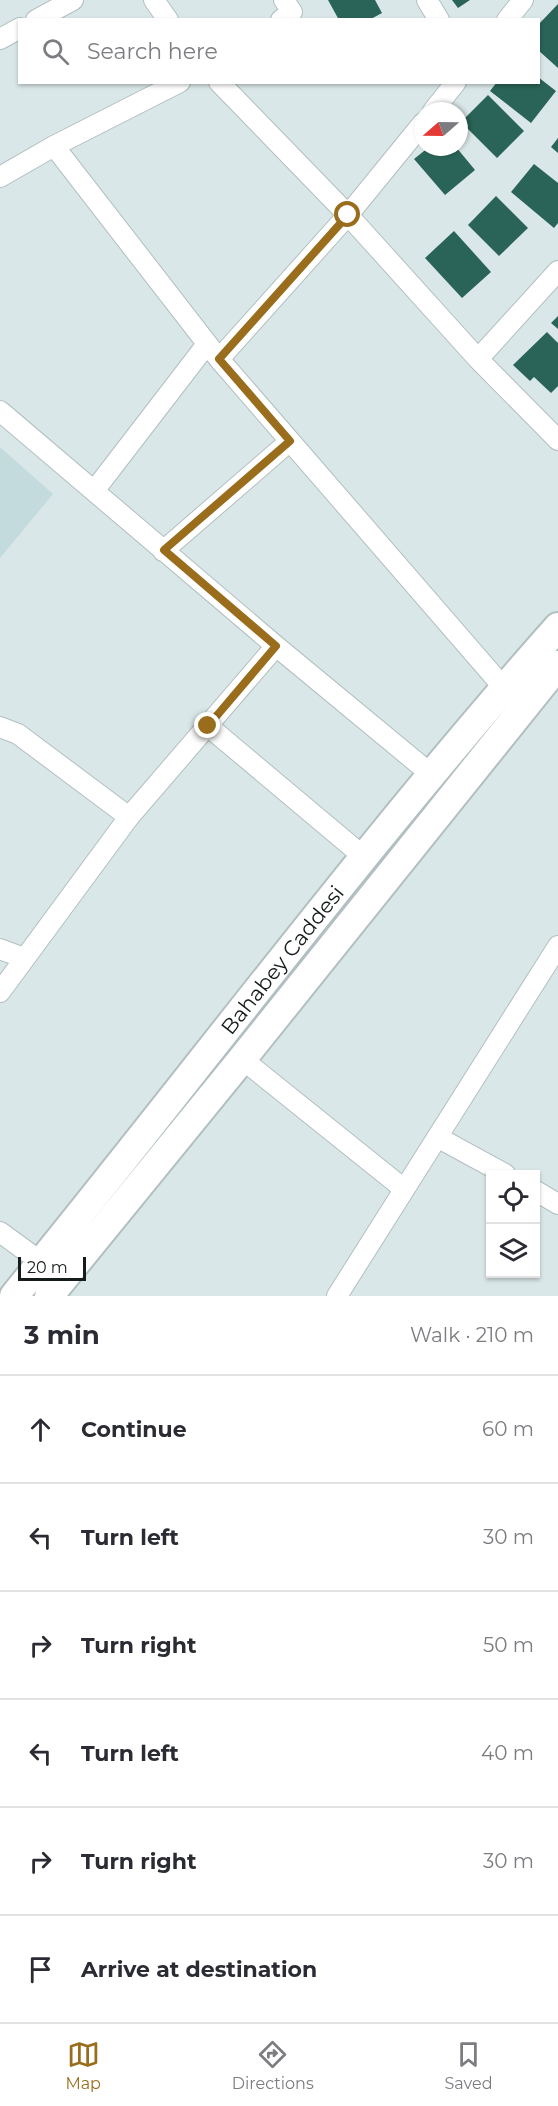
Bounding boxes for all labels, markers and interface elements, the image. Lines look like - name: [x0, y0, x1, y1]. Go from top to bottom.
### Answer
- search box: [18, 18, 540, 84]
- icon: search: [39, 35, 72, 68]
- text: Search here: [87, 38, 218, 65]
- north arrow: [414, 102, 468, 156]
- route start: [334, 201, 360, 227]
- route end: [194, 712, 220, 738]
- street label: Bahabey Caddesi: [215, 880, 349, 1039]
- map controls: [486, 1170, 540, 1278]
- button: locate: [486, 1170, 540, 1224]
- button: layers: [486, 1224, 540, 1278]
- scale bar: [18, 1254, 86, 1282]
- text: 20 m: [27, 1258, 68, 1277]
- text: 3 min: [24, 1319, 100, 1351]
- text: Walk · 210 m: [410, 1323, 534, 1347]
- icon: ahead: [24, 1413, 57, 1446]
- text: Continue: [81, 1416, 187, 1443]
- text: 60 m: [482, 1417, 534, 1441]
- icon: left: [24, 1521, 57, 1554]
- text: Turn left: [81, 1524, 179, 1551]
- text: 30 m: [483, 1525, 534, 1549]
- icon: right: [24, 1629, 57, 1662]
- text: Turn right: [81, 1632, 196, 1659]
- text: 50 m: [483, 1633, 534, 1657]
- icon: left: [24, 1737, 57, 1770]
- text: Turn left: [81, 1740, 179, 1767]
- text: 40 m: [481, 1741, 534, 1765]
- icon: right: [24, 1845, 57, 1878]
- text: Turn right: [81, 1848, 196, 1875]
- text: 30 m: [483, 1849, 534, 1873]
- icon: arrive: [24, 1953, 57, 1986]
- text: Arrive at destination: [81, 1956, 317, 1983]
- tab: Map: [65, 2038, 101, 2093]
- tab: Directions: [232, 2038, 314, 2093]
- tab: Saved: [445, 2038, 493, 2093]

